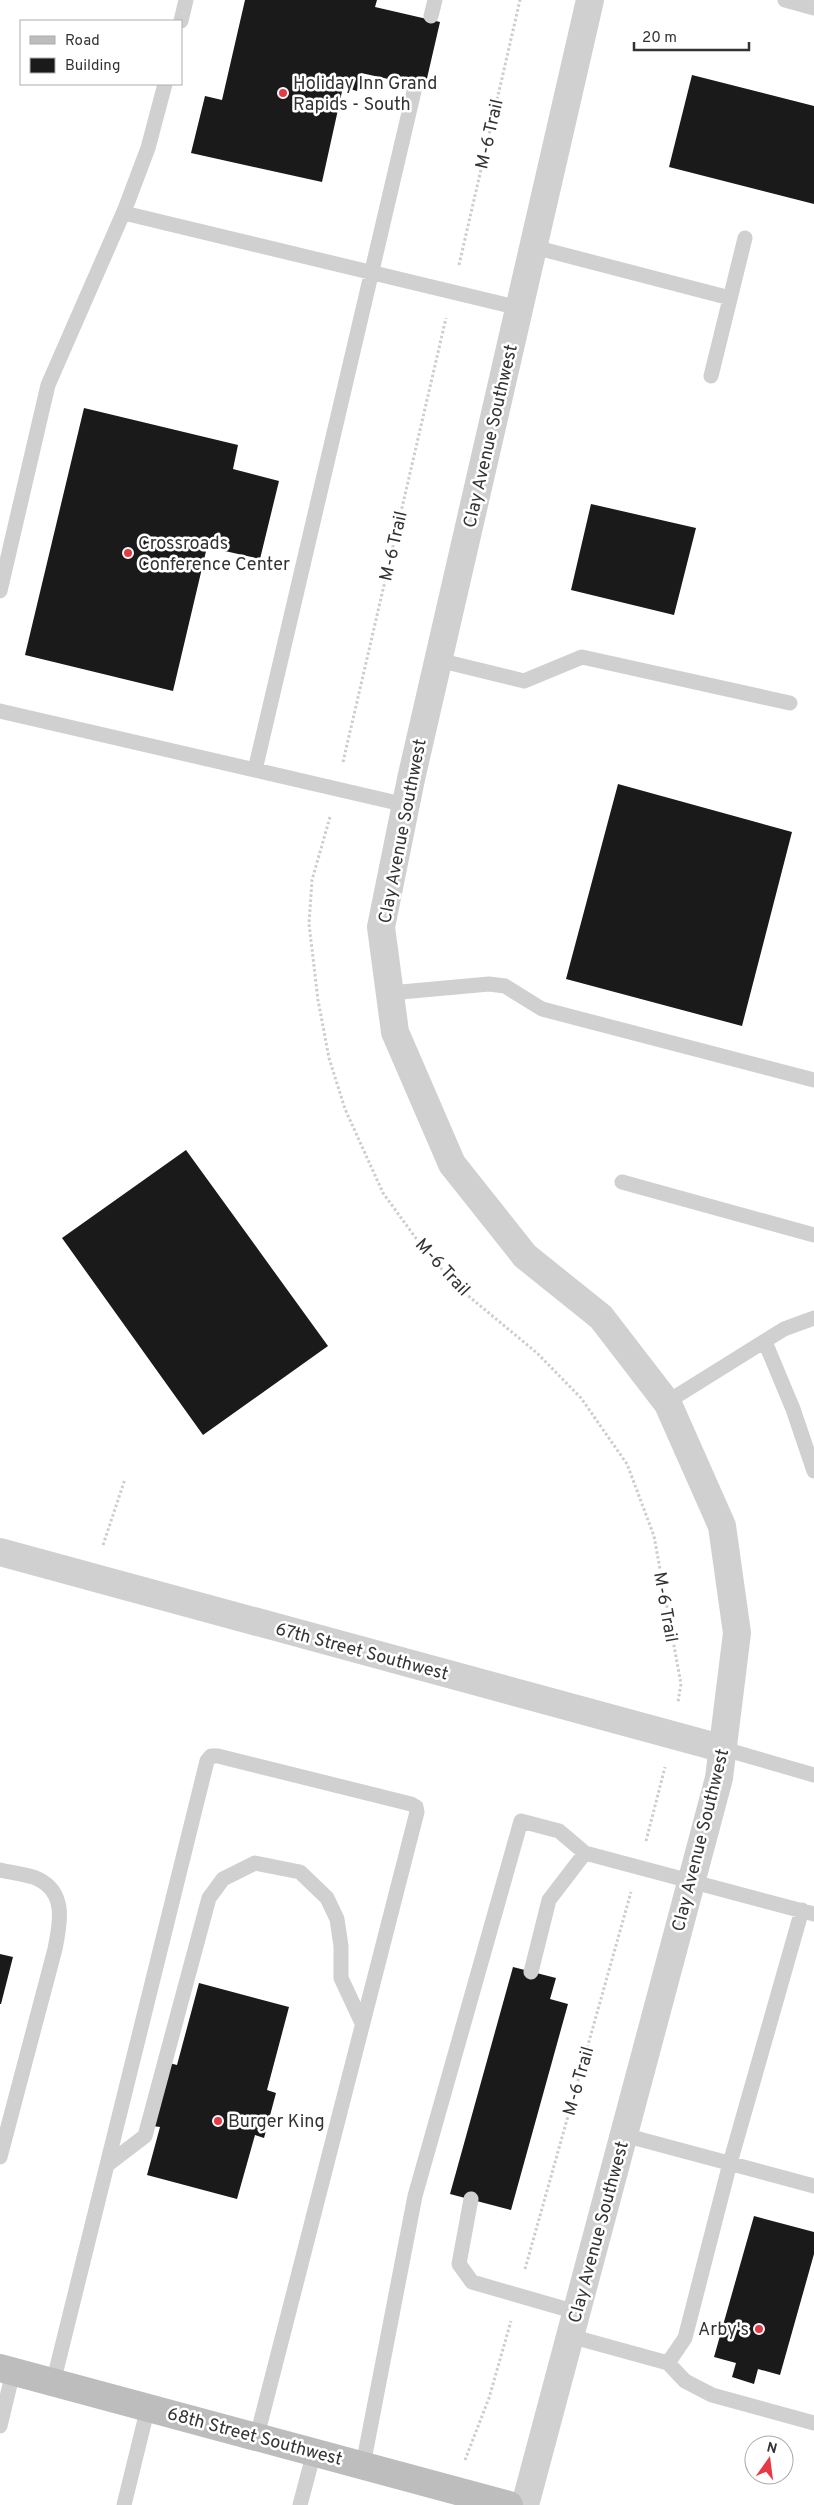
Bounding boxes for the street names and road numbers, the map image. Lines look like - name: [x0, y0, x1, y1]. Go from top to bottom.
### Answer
- street label: M-6 Trail: [471, 97, 510, 172]
- street label: Clay Avenue Southwest: [459, 342, 524, 530]
- street label: M-6 Trail: [375, 509, 414, 584]
- street label: Clay Avenue Southwest: [374, 737, 433, 926]
- street label: M-6 Trail: [409, 1234, 475, 1302]
- street label: M-6 Trail: [647, 1570, 682, 1644]
- street label: 67th Street Southwest: [273, 1618, 451, 1687]
- street label: Clay Avenue Southwest: [668, 1747, 735, 1934]
- street label: M-6 Trail: [559, 2044, 600, 2119]
- street label: Clay Avenue Southwest: [564, 2139, 635, 2326]
- street label: 68th Street Southwest: [165, 2403, 345, 2472]

